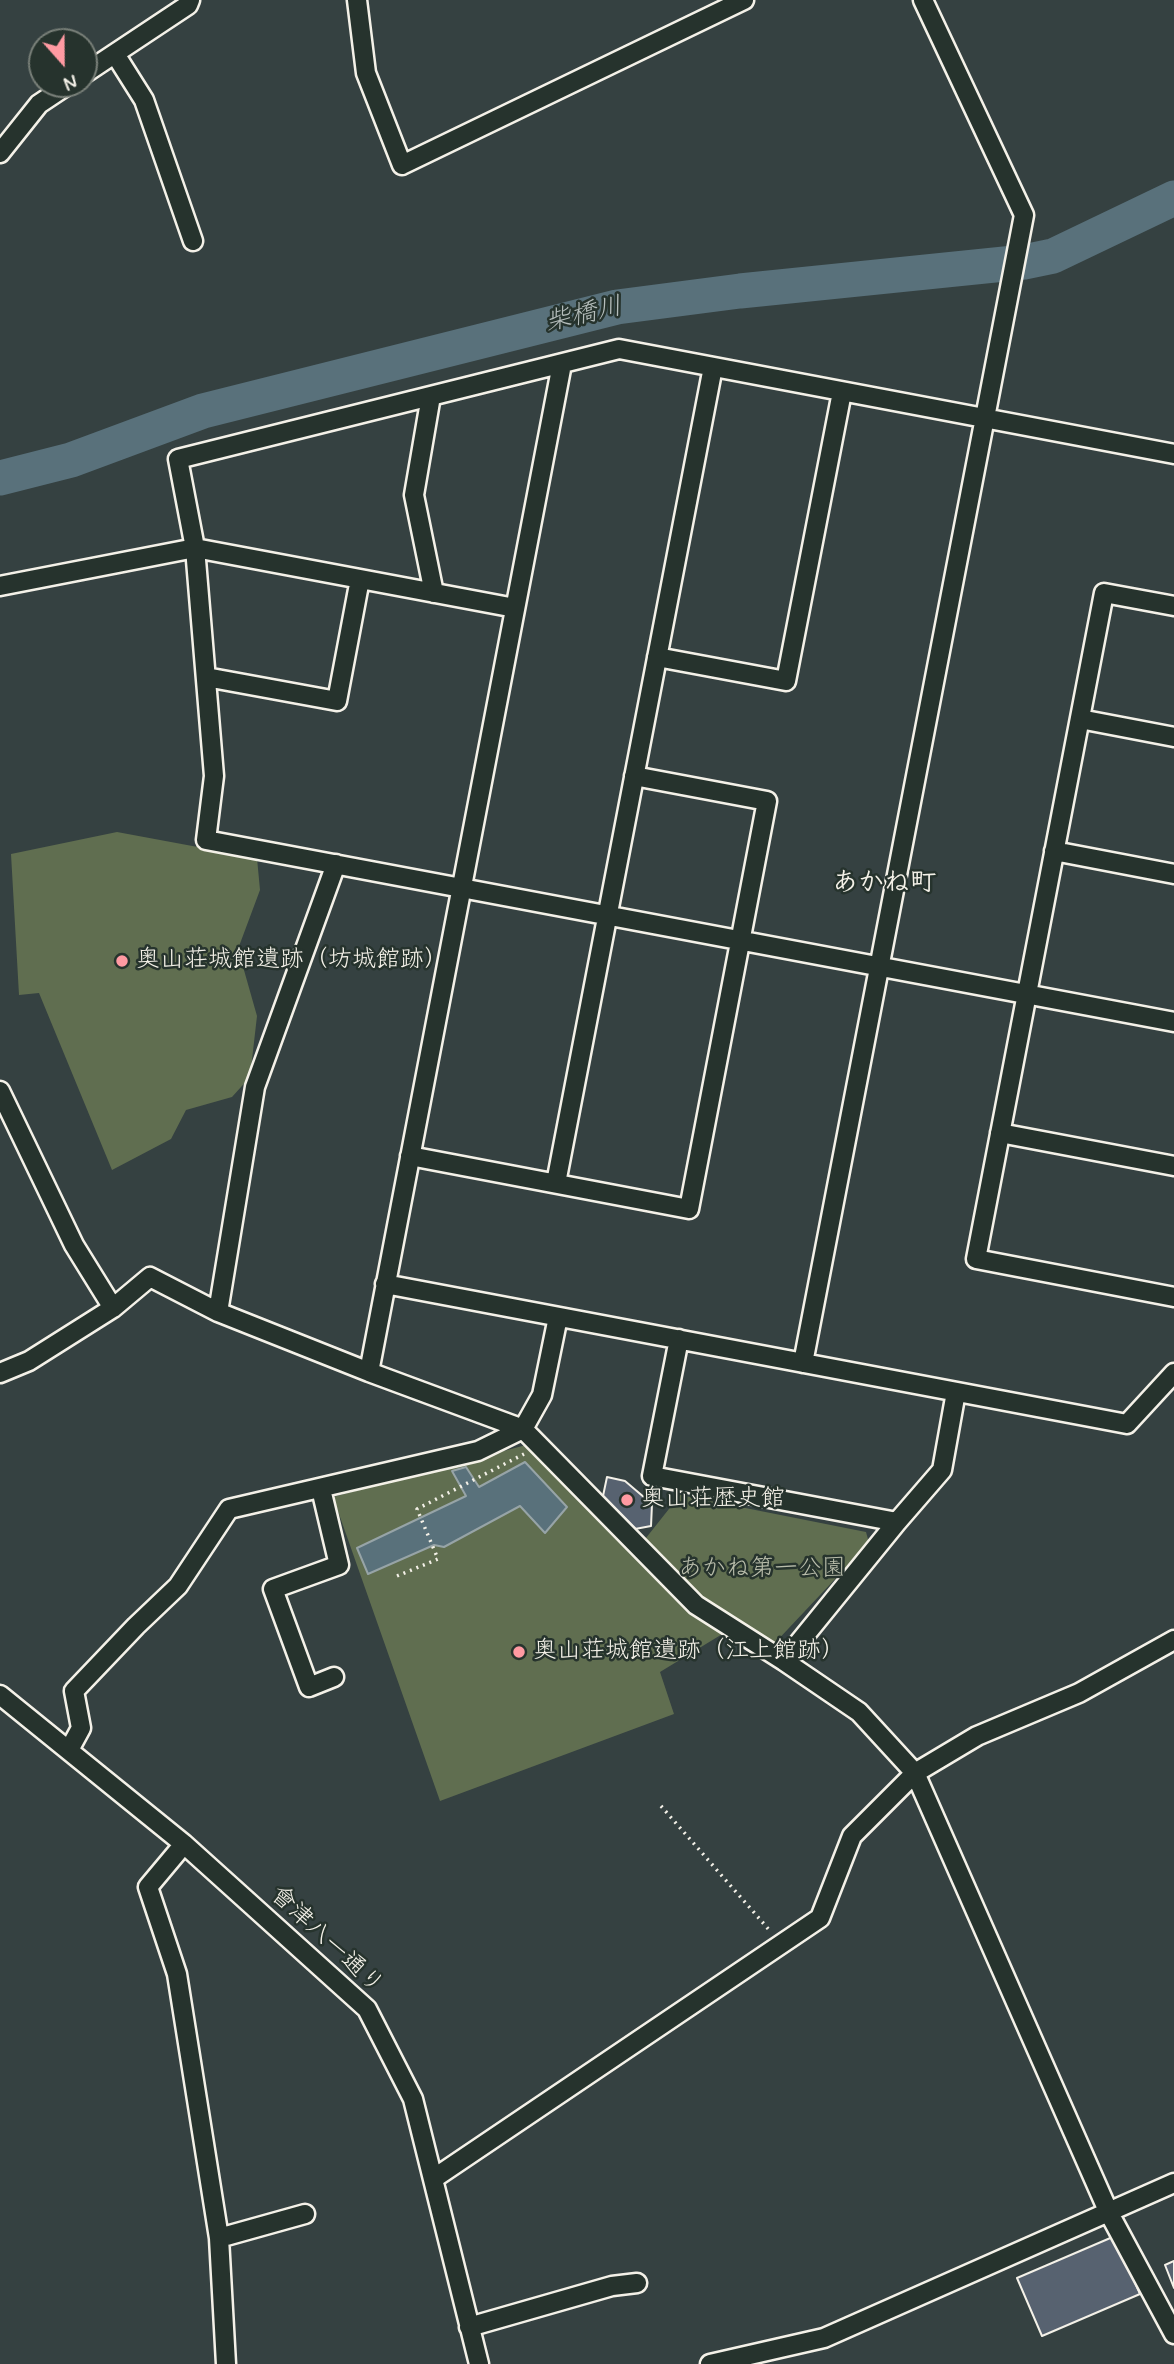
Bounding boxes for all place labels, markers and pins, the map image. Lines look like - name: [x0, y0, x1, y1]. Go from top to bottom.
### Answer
- place label: 奥山荘城館遺跡（坊城館跡）: [136, 947, 448, 975]
- marker: 奥山荘城館遺跡（坊城館跡）: [114, 953, 130, 969]
- place label: 奥山荘歴史館: [641, 1486, 785, 1514]
- marker: 奥山荘歴史館: [619, 1492, 635, 1508]
- place label: 奥山荘城館遺跡（江上館跡）: [533, 1638, 845, 1666]
- marker: 奥山荘城館遺跡（江上館跡）: [511, 1644, 527, 1660]

